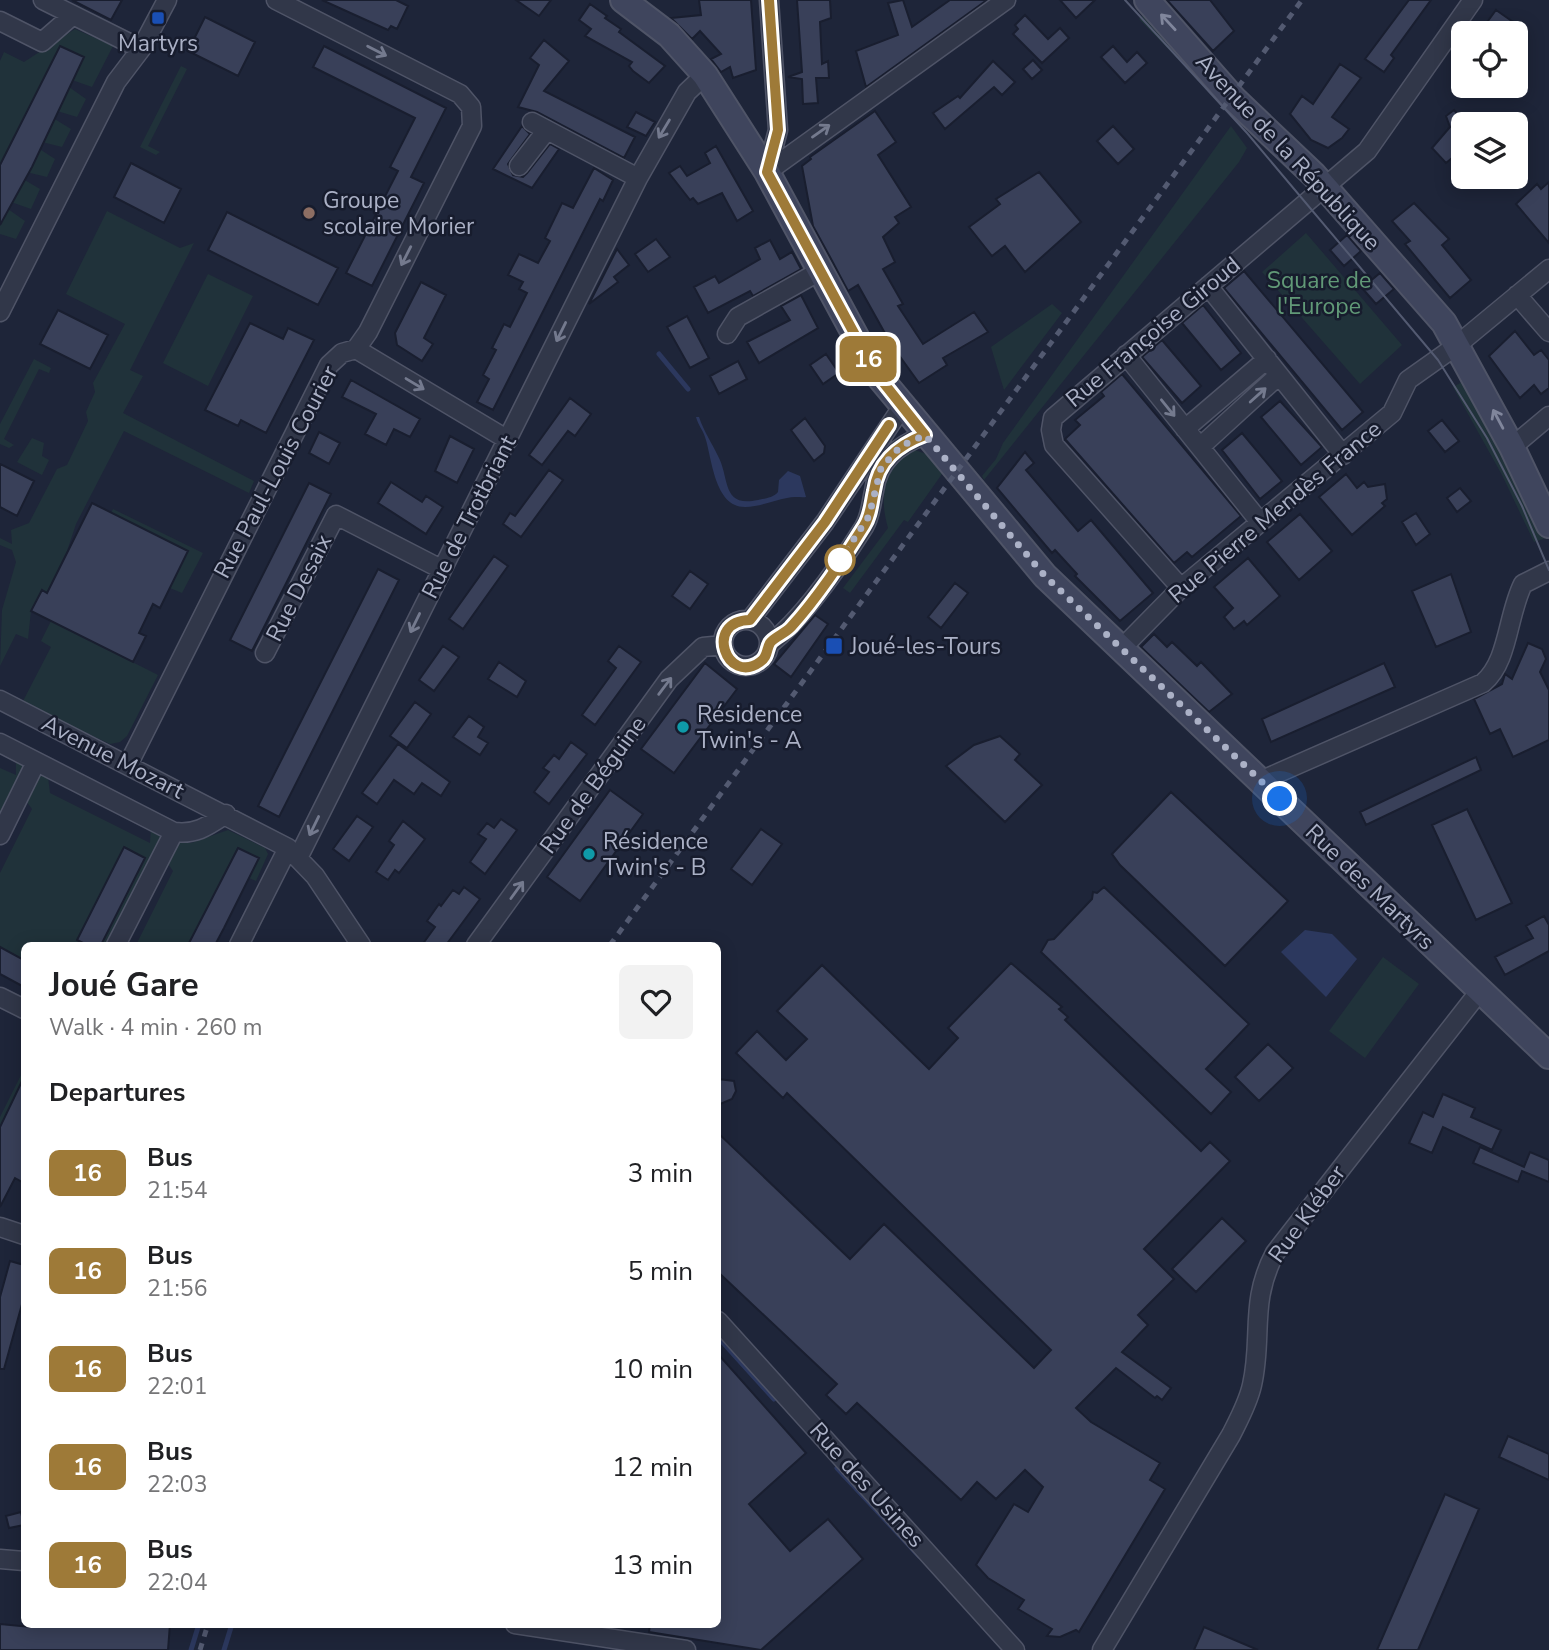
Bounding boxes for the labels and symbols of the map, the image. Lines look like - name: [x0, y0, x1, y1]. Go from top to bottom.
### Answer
- marker: Martyrs: [150, 10, 166, 26]
- one-way arrow: [1160, 13, 1176, 31]
- place label: Martyrs: [118, 28, 198, 59]
- one-way arrow: [366, 45, 387, 58]
- street label: Avenue de la République: [1189, 47, 1387, 257]
- one-way arrow: [657, 119, 671, 139]
- one-way arrow: [811, 124, 830, 138]
- place label: Groupe scolaire Morier: [323, 185, 475, 242]
- marker: Groupe scolaire Morier: [301, 205, 317, 221]
- one-way arrow: [399, 245, 413, 266]
- street label: Rue Françoise Giroud: [1059, 250, 1247, 414]
- park label: Square de l'Europe: [1267, 265, 1371, 322]
- one-way arrow: [554, 321, 568, 342]
- line badge: 16: [836, 336, 900, 382]
- street label: Rue Paul-Louis Courier: [207, 360, 346, 584]
- one-way arrow: [404, 378, 424, 392]
- one-way arrow: [1249, 387, 1267, 403]
- one-way arrow: [1161, 399, 1176, 417]
- one-way arrow: [1490, 409, 1504, 430]
- street label: Rue Pierre Mendès France: [1162, 414, 1388, 610]
- street label: Rue de Trotbriant: [415, 429, 524, 604]
- street label: Rue Desaix: [259, 529, 339, 647]
- unlabelled marker: [825, 545, 855, 575]
- one-way arrow: [407, 612, 421, 633]
- place label: Joué-les-Tours: [849, 631, 1001, 662]
- marker: Joué-les-Tours: [824, 636, 844, 656]
- one-way arrow: [657, 677, 672, 696]
- place label: Résidence Twin's - A: [697, 699, 802, 756]
- street label: Avenue Mozart: [36, 708, 190, 807]
- street label: Rue de Béguine: [533, 710, 653, 860]
- marker: Résidence Twin's - A: [675, 719, 691, 735]
- your location: [1262, 781, 1297, 816]
- one-way arrow: [306, 815, 320, 836]
- street label: Rue des Martyrs: [1298, 817, 1442, 957]
- place label: Résidence Twin's - B: [603, 826, 708, 883]
- marker: Résidence Twin's - B: [581, 846, 597, 862]
- one-way arrow: [509, 881, 524, 900]
- street label: Rue Kléber: [1261, 1158, 1353, 1269]
- street label: Rue des Usines: [802, 1416, 932, 1554]

